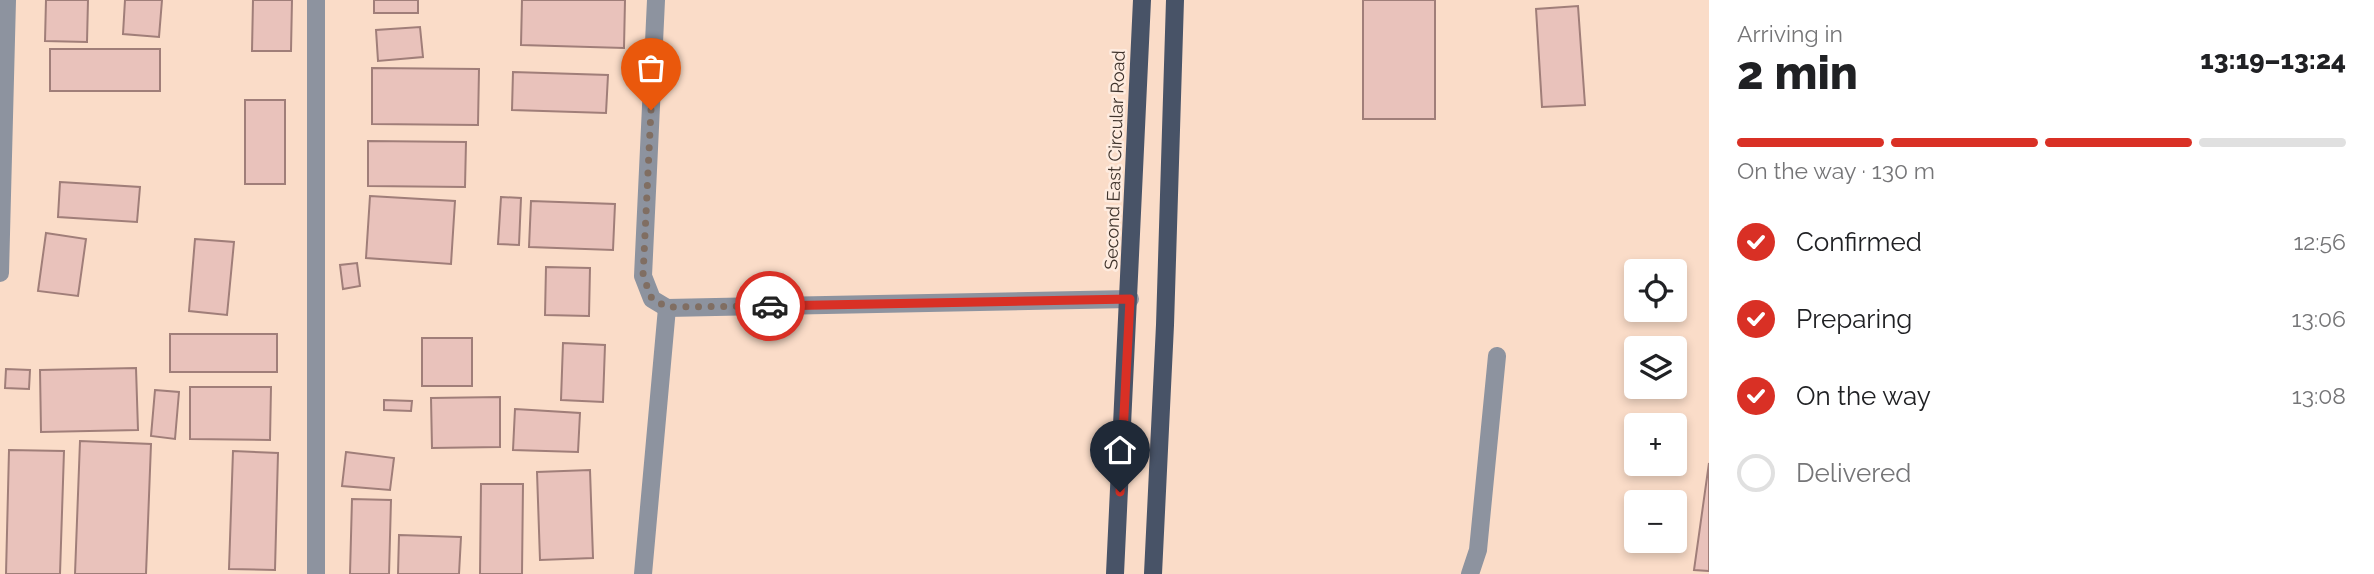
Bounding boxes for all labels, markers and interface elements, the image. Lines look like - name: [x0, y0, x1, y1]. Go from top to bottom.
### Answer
- text: Arriving in: [1737, 20, 1843, 47]
- pin: [621, 38, 681, 110]
- text: 13:19–13:24: [2200, 45, 2346, 75]
- text: 2 min: [1737, 46, 1858, 100]
- icon: bag: [632, 49, 670, 87]
- street label: Second East Circular Road: [1100, 50, 1129, 270]
- text: On the way · 130 m: [1737, 157, 1935, 184]
- icon: check: [1737, 223, 1775, 261]
- text: Confirmed: [1796, 227, 1922, 257]
- text: 12:56: [2293, 228, 2346, 255]
- map controls: [1624, 259, 1687, 553]
- button: locate: [1624, 259, 1687, 322]
- courier: [735, 271, 805, 341]
- icon: car: [751, 287, 789, 325]
- icon: check: [1737, 300, 1775, 338]
- text: Preparing: [1796, 304, 1912, 334]
- text: 13:06: [2292, 305, 2346, 332]
- button: layers: [1624, 336, 1687, 399]
- icon: check: [1737, 377, 1775, 415]
- text: On the way: [1796, 381, 1931, 411]
- text: 13:08: [2292, 382, 2346, 409]
- button: +: [1624, 413, 1687, 476]
- pin: [1090, 420, 1150, 492]
- icon: home: [1101, 431, 1139, 469]
- text: Delivered: [1796, 458, 1911, 488]
- button: −: [1624, 490, 1687, 553]

